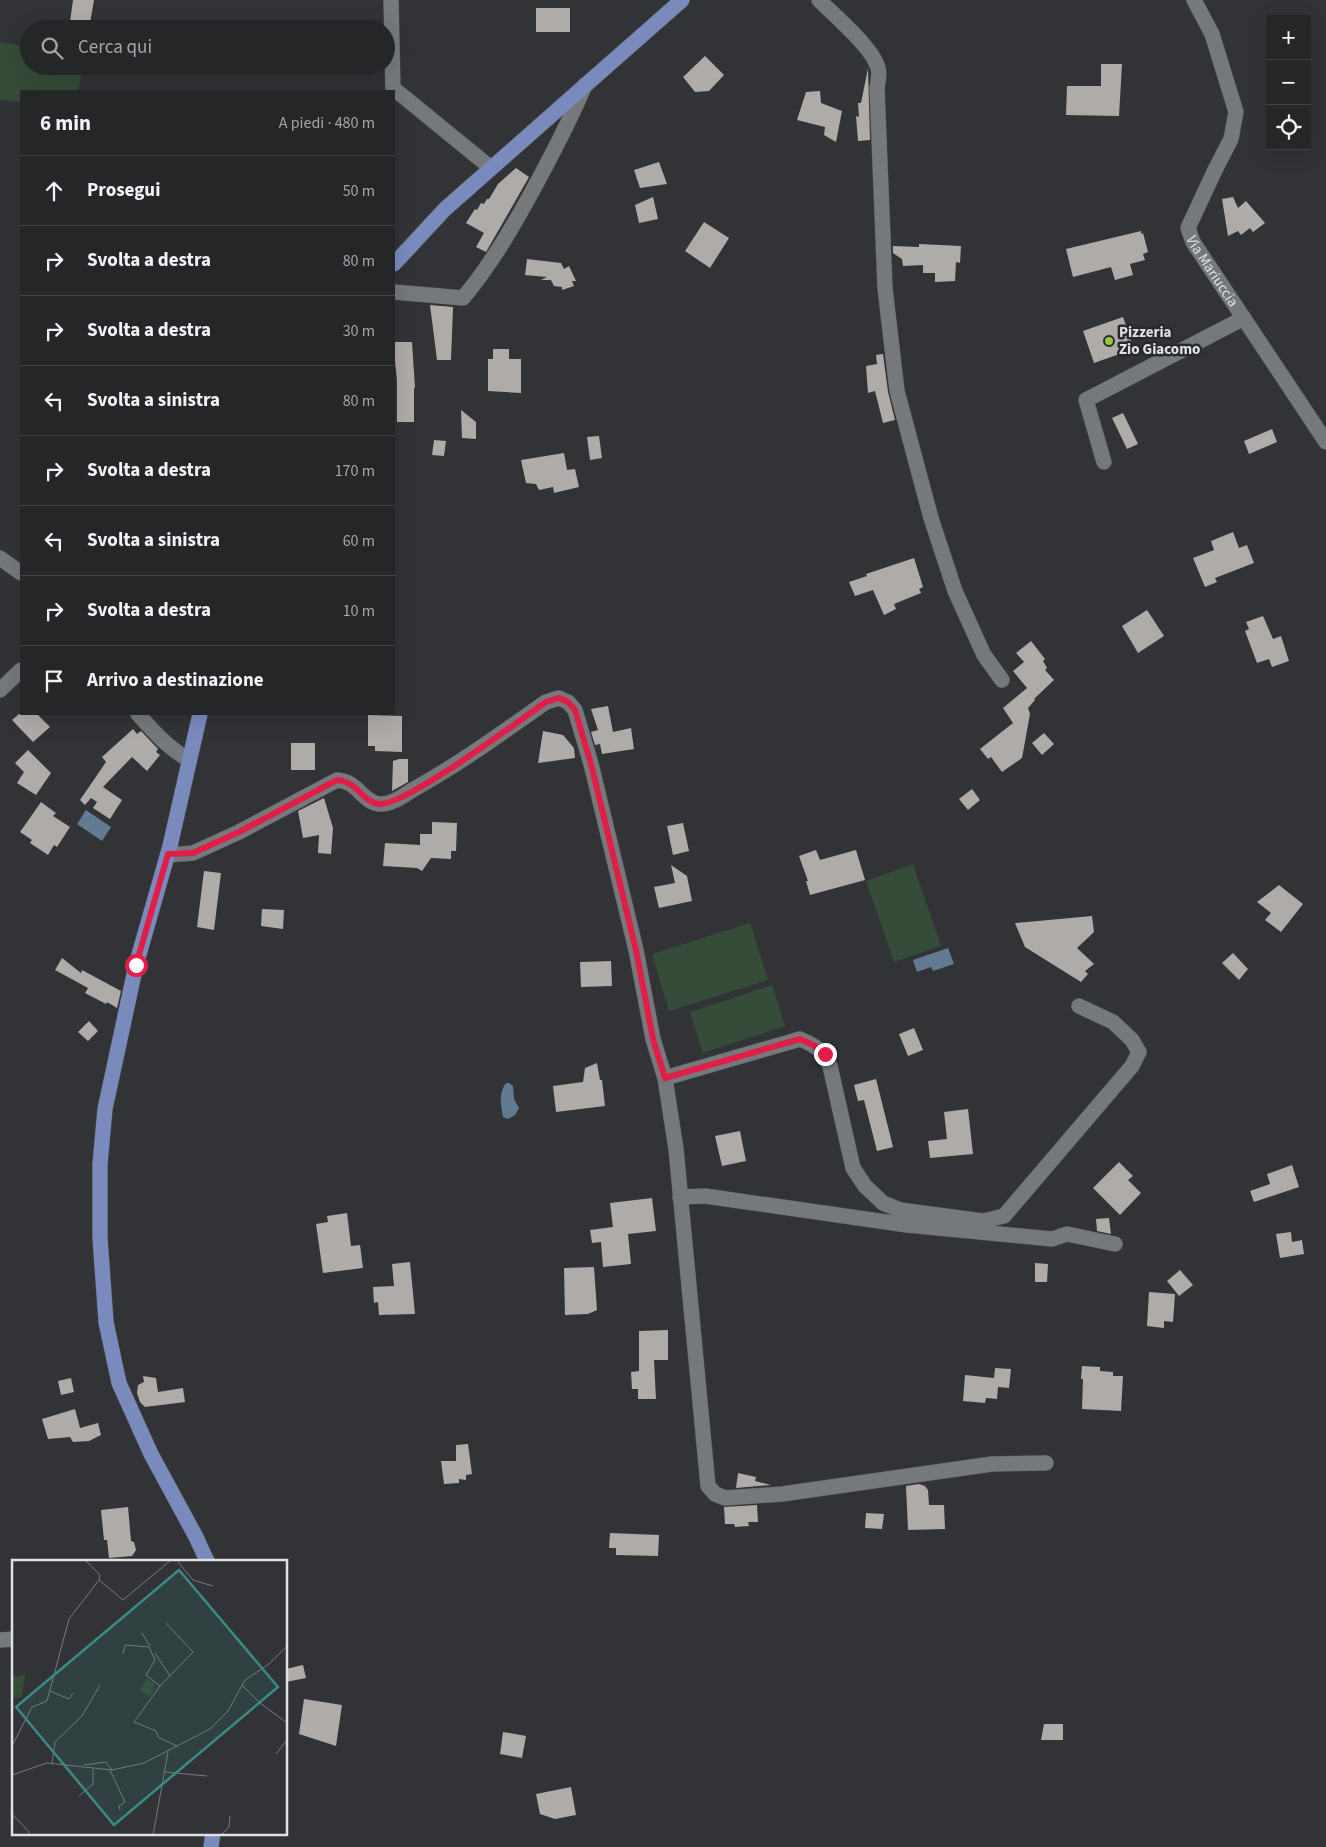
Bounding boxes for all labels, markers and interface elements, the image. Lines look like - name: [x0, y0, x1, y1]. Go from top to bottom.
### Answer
- map controls: [1266, 15, 1311, 150]
- button: +: [1266, 15, 1311, 60]
- search box: [20, 20, 395, 75]
- icon: search: [38, 34, 66, 62]
- text: Cerca qui: [78, 34, 152, 61]
- button: −: [1266, 60, 1311, 105]
- button: locate: [1266, 105, 1311, 150]
- text: 6 min: [40, 108, 91, 138]
- text: A piedi · 480 m: [279, 112, 375, 134]
- icon: ahead: [40, 177, 68, 205]
- text: Prosegui: [87, 177, 160, 204]
- text: 50 m: [343, 180, 375, 202]
- street label: Via Mariuccia: [1181, 232, 1244, 311]
- icon: right: [40, 247, 68, 275]
- text: Svolta a destra: [87, 247, 211, 274]
- text: 80 m: [343, 250, 375, 272]
- icon: right: [40, 317, 68, 345]
- text: Svolta a destra: [87, 317, 211, 344]
- text: 30 m: [343, 320, 375, 342]
- place label: Pizzeria Zio Giacomo: [1119, 322, 1200, 360]
- marker: Pizzeria Zio Giacomo: [1103, 335, 1115, 347]
- icon: left: [40, 387, 68, 415]
- text: Svolta a sinistra: [87, 387, 220, 414]
- text: 80 m: [343, 390, 375, 412]
- icon: right: [40, 457, 68, 485]
- text: Svolta a destra: [87, 457, 211, 484]
- text: 170 m: [335, 460, 375, 482]
- icon: left: [40, 527, 68, 555]
- text: Svolta a sinistra: [87, 527, 220, 554]
- text: 60 m: [343, 530, 375, 552]
- icon: right: [40, 597, 68, 625]
- text: Svolta a destra: [87, 597, 211, 624]
- text: 10 m: [343, 600, 375, 622]
- icon: arrive: [40, 667, 68, 695]
- text: Arrivo a destinazione: [87, 667, 264, 694]
- route start: [125, 954, 148, 977]
- route end: [814, 1043, 837, 1066]
- inset map: [12, 1560, 288, 1834]

